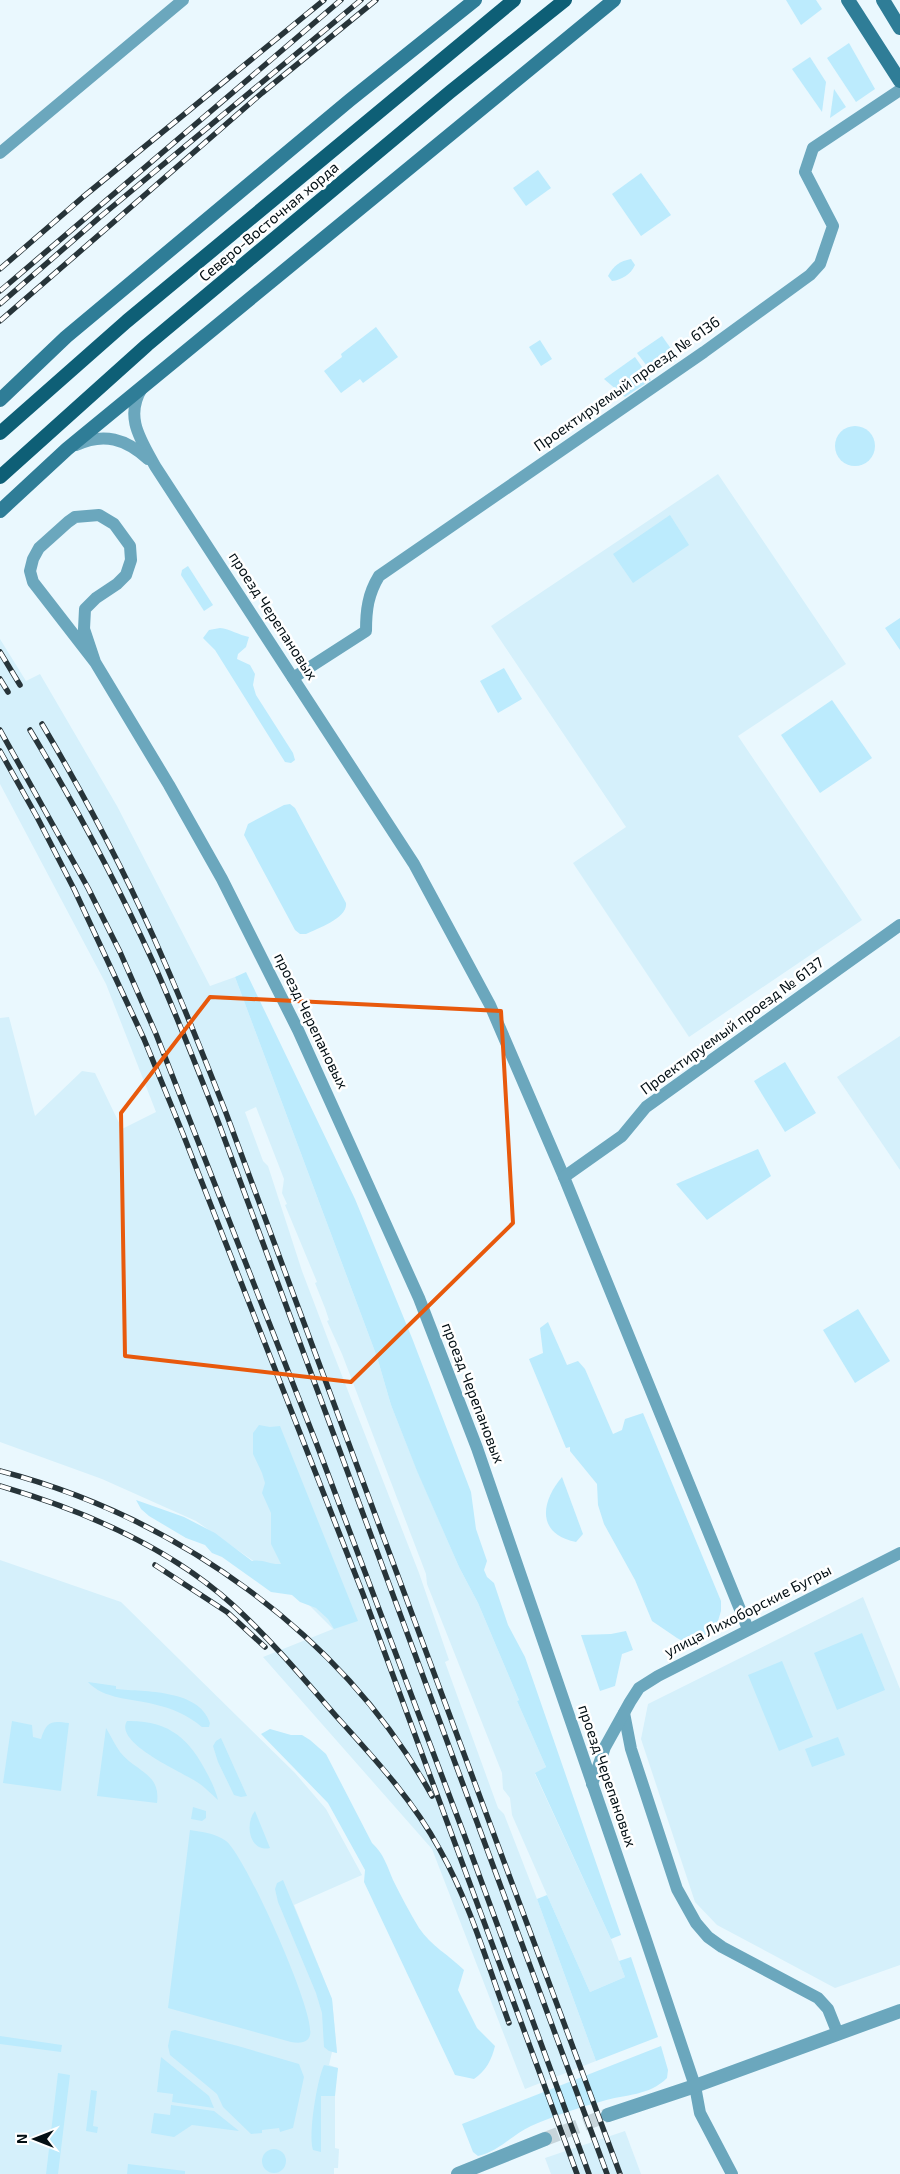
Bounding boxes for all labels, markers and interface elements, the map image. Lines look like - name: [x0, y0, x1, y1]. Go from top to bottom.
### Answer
- street label: Северо-Восточная хорда: [195, 158, 342, 285]
- street label: Проектируемый проезд № 6136: [530, 312, 723, 455]
- street label: проезд Черепановых: [226, 548, 322, 683]
- street label: проезд Черепановых: [271, 950, 353, 1092]
- street label: Проектируемый проезд № 6137: [636, 952, 827, 1099]
- street label: проезд Черепановых: [439, 1320, 509, 1466]
- street label: улица Лихоборские Бугры: [661, 1560, 835, 1661]
- street label: проезд Черепановых: [575, 1702, 641, 1849]
- north arrow: [10, 2114, 60, 2164]
- text: N: [13, 2134, 30, 2144]

